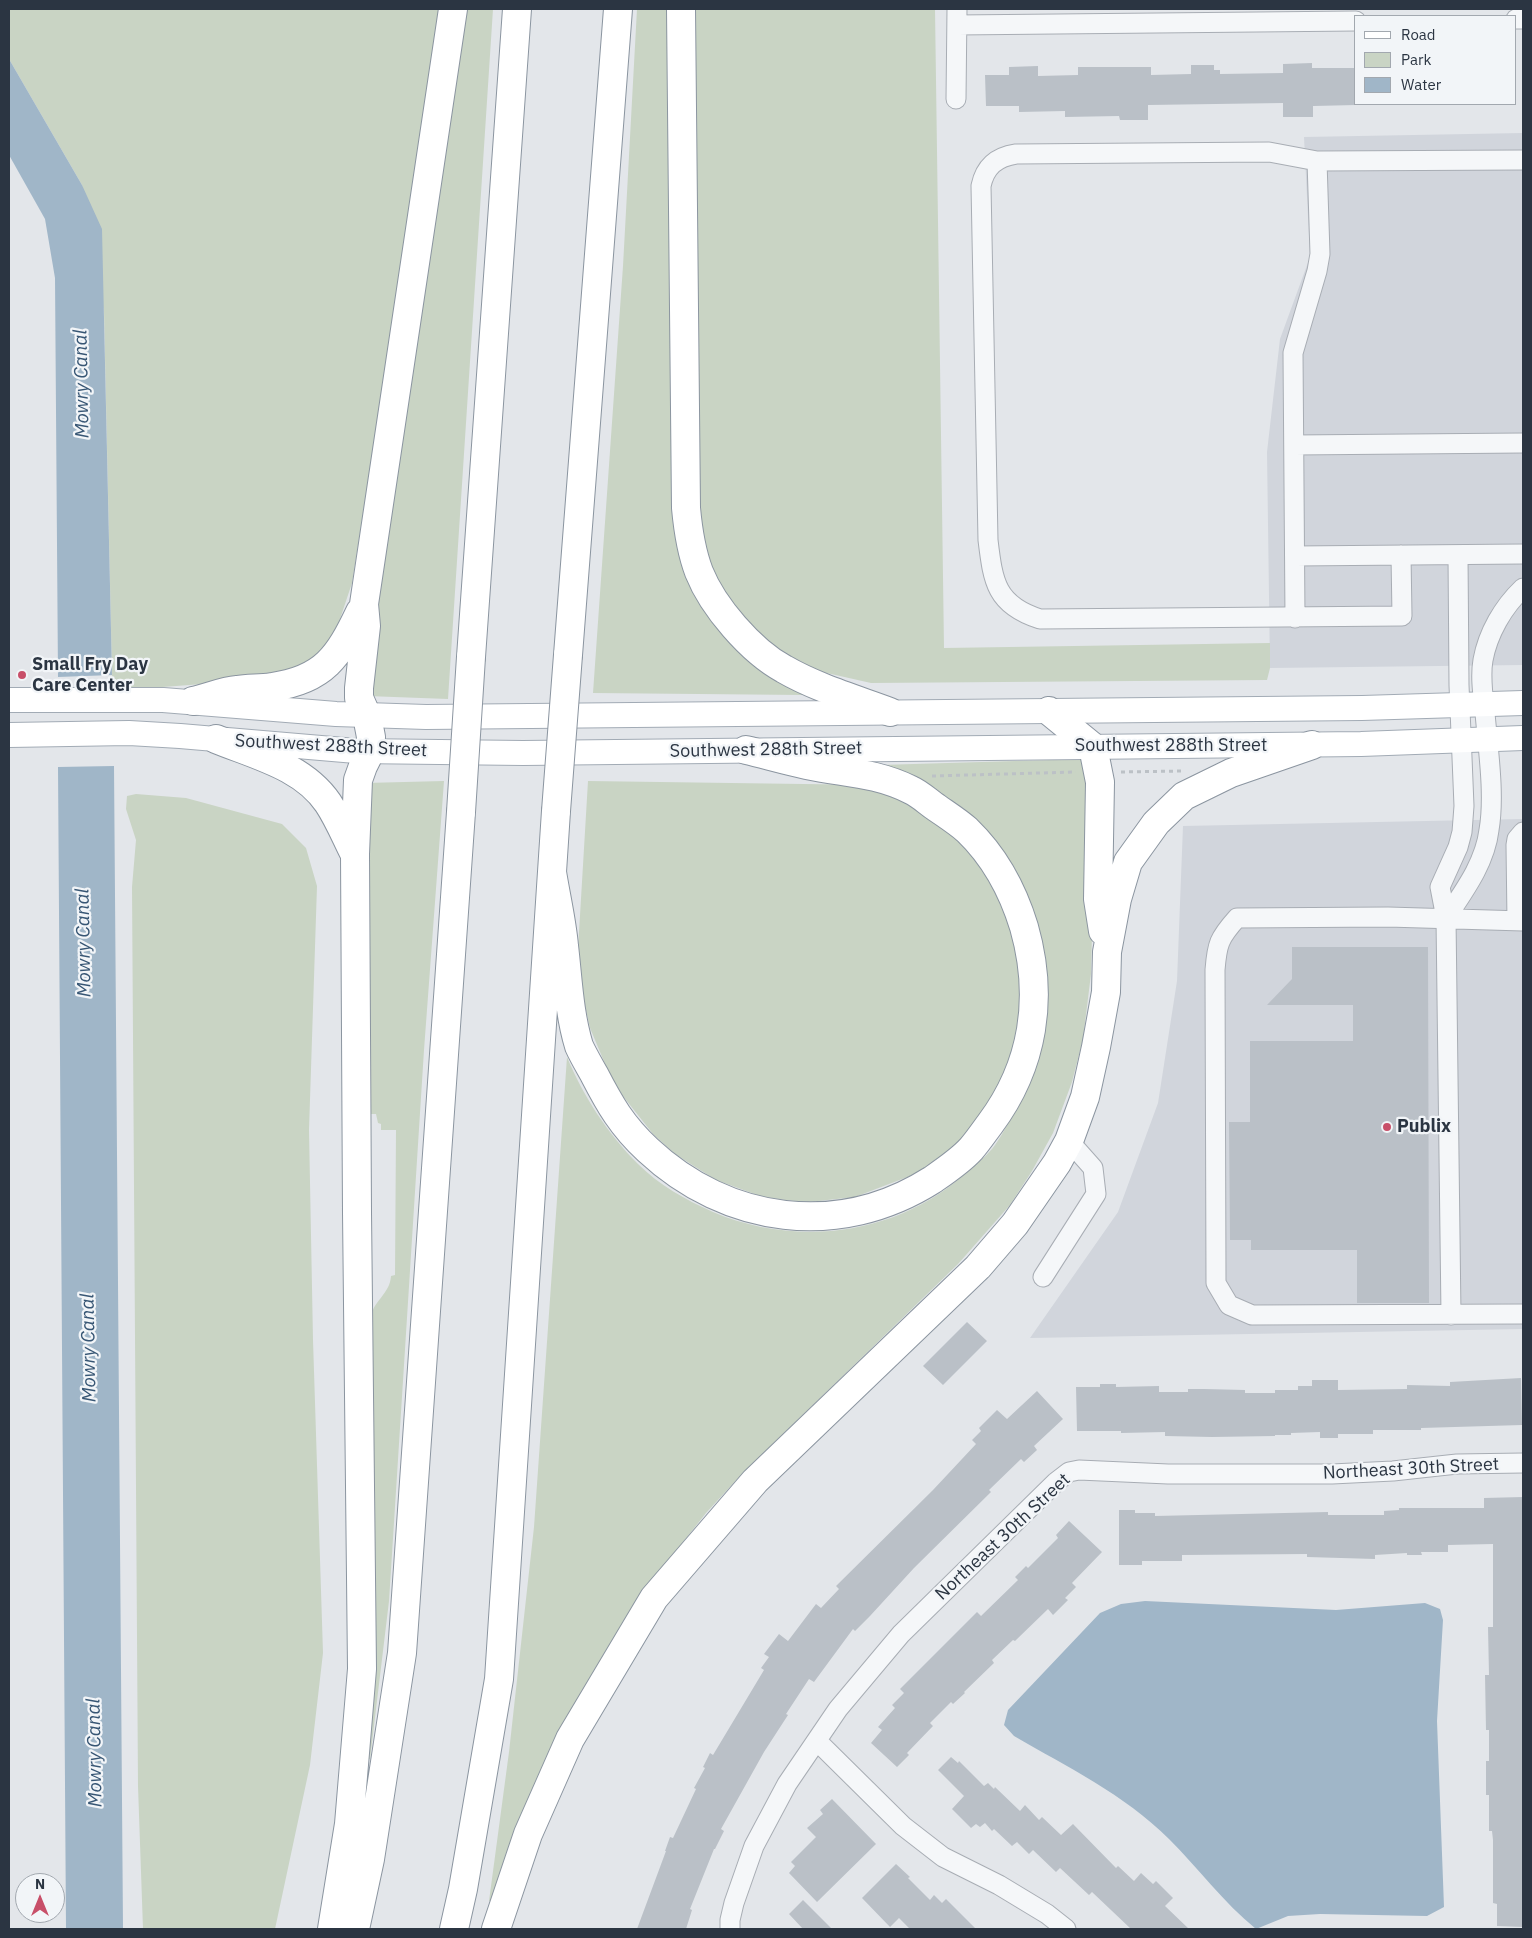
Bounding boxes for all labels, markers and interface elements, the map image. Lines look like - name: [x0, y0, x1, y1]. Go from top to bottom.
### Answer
- legend: [1354, 15, 1517, 105]
- text: Road: [1401, 25, 1436, 44]
- text: Park: [1401, 50, 1431, 69]
- text: Water: [1401, 75, 1441, 94]
- water label: Mowry Canal: [70, 329, 94, 439]
- place label: Small Fry Day Care Center: [32, 654, 148, 696]
- marker: Small Fry Day Care Center: [16, 669, 28, 681]
- street label: Southwest 288th Street: [234, 730, 428, 762]
- street label: Southwest 288th Street: [1075, 735, 1267, 757]
- street label: Southwest 288th Street: [670, 738, 862, 762]
- water label: Mowry Canal: [72, 888, 96, 998]
- place label: Publix: [1397, 1116, 1451, 1138]
- marker: Publix: [1381, 1121, 1393, 1133]
- water label: Mowry Canal: [77, 1293, 101, 1403]
- street label: Northeast 30th Street: [1322, 1454, 1500, 1484]
- street label: Northeast 30th Street: [931, 1469, 1075, 1605]
- water label: Mowry Canal: [83, 1698, 107, 1808]
- north arrow: [15, 1873, 65, 1923]
- text: N: [35, 1875, 45, 1893]

